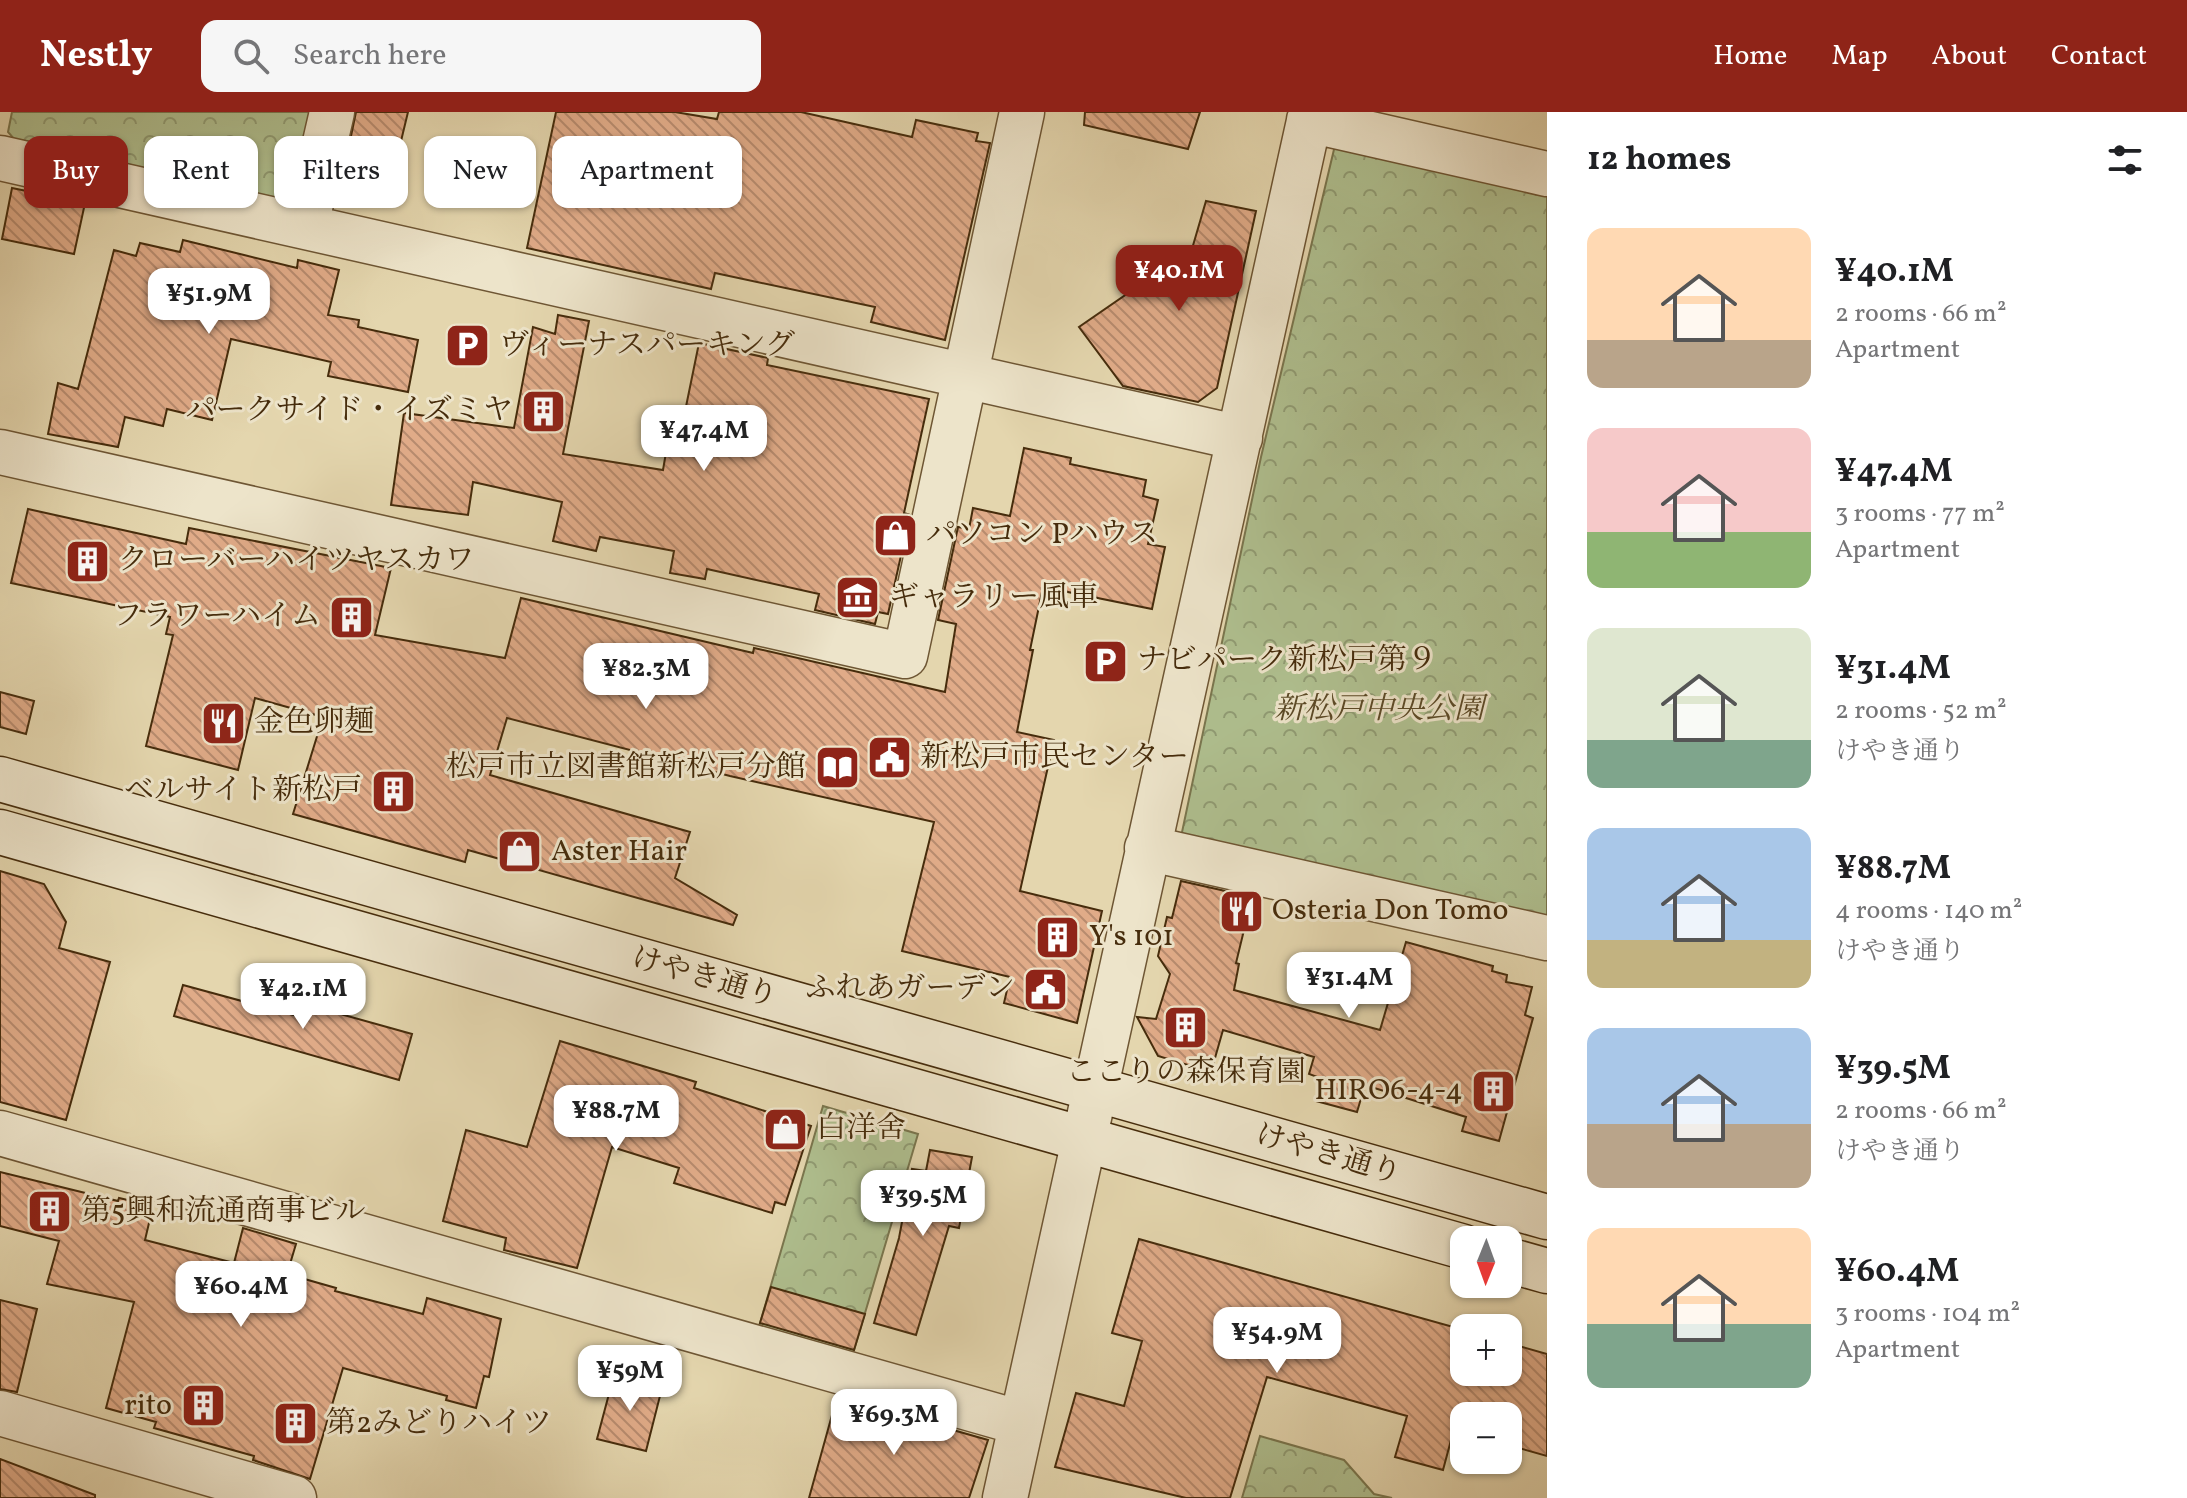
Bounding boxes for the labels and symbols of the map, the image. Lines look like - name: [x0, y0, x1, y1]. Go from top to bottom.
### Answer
- pin: ¥40.1M: [1114, 245, 1244, 313]
- pin: ¥51.9M: [144, 268, 274, 336]
- parking icon: ヴィーナスパーキング: [444, 322, 492, 370]
- place label: ヴィーナスパーキング: [499, 325, 795, 367]
- building icon: パークサイド・イズミヤ: [520, 387, 568, 435]
- place label: パークサイド・イズミヤ: [185, 390, 513, 432]
- pin: ¥47.4M: [639, 405, 769, 473]
- shop icon: パソコン Pハウス: [871, 511, 919, 559]
- place label: パソコン Pハウス: [926, 514, 1158, 556]
- building icon: クローバーハイツヤスカワ: [63, 537, 111, 585]
- place label: クローバーハイツヤスカワ: [118, 540, 474, 582]
- museum icon: ギャラリー風車: [834, 574, 882, 622]
- place label: ギャラリー風車: [889, 577, 1099, 619]
- building icon: フラワーハイム: [328, 593, 376, 641]
- place label: フラワーハイム: [113, 596, 321, 638]
- parking icon: ナビパーク新松戸第９: [1082, 637, 1130, 685]
- place label: ナビパーク新松戸第９: [1137, 640, 1437, 682]
- pin: ¥82.3M: [581, 643, 711, 711]
- park label: 新松戸中央公園: [1274, 689, 1489, 731]
- restaurant icon: 金色卵麺: [199, 699, 247, 747]
- place label: 金色卵麺: [254, 702, 374, 744]
- public building icon: 新松戸市民センター: [865, 734, 913, 782]
- place label: 新松戸市民センター: [920, 737, 1189, 779]
- library icon: 松戸市立図書館新松戸分館: [813, 744, 861, 792]
- place label: 松戸市立図書館新松戸分館: [446, 747, 806, 789]
- building icon: ベルサイト新松戸: [369, 767, 417, 815]
- place label: ベルサイト新松戸: [124, 770, 362, 812]
- shop icon: Aster Hair: [496, 828, 544, 876]
- place label: Aster Hair: [551, 831, 687, 873]
- restaurant icon: Osteria Don Tomo: [1217, 887, 1265, 935]
- place label: Osteria Don Tomo: [1272, 890, 1509, 932]
- building icon: Y's 101: [1034, 913, 1082, 961]
- place label: Y's 101: [1089, 916, 1174, 958]
- street label: けやき通り: [626, 937, 782, 1019]
- pin: ¥31.4M: [1284, 952, 1414, 1020]
- pin: ¥42.1M: [238, 963, 368, 1031]
- public building icon: ふれあガーデン: [1022, 965, 1070, 1013]
- place label: ふれあガーデン: [806, 968, 1015, 1010]
- building icon: ここりの森保育園: [1162, 1003, 1210, 1051]
- place label: ここりの森保育園: [1066, 1052, 1306, 1094]
- building icon: HIRO6-4-4: [1470, 1067, 1518, 1115]
- place label: HIRO6-4-4: [1315, 1070, 1463, 1112]
- pin: ¥88.7M: [551, 1085, 681, 1153]
- shop icon: 白洋舍: [761, 1105, 809, 1153]
- place label: 白洋舍: [816, 1108, 906, 1150]
- street label: けやき通り: [1250, 1114, 1406, 1196]
- pin: ¥39.5M: [858, 1170, 988, 1238]
- building icon: 第5興和流通商事ビル: [26, 1188, 74, 1236]
- place label: 第5興和流通商事ビル: [81, 1191, 365, 1233]
- north arrow: [1450, 1226, 1522, 1298]
- pin: ¥60.4M: [176, 1261, 306, 1329]
- pin: ¥54.9M: [1212, 1307, 1342, 1375]
- pin: ¥59M: [583, 1345, 677, 1413]
- building icon: rito: [179, 1382, 227, 1430]
- place label: rito: [124, 1385, 172, 1427]
- pin: ¥69.3M: [829, 1389, 959, 1457]
- building icon: 第2みどりハイツ: [271, 1400, 319, 1448]
- place label: 第2みどりハイツ: [326, 1403, 552, 1445]

